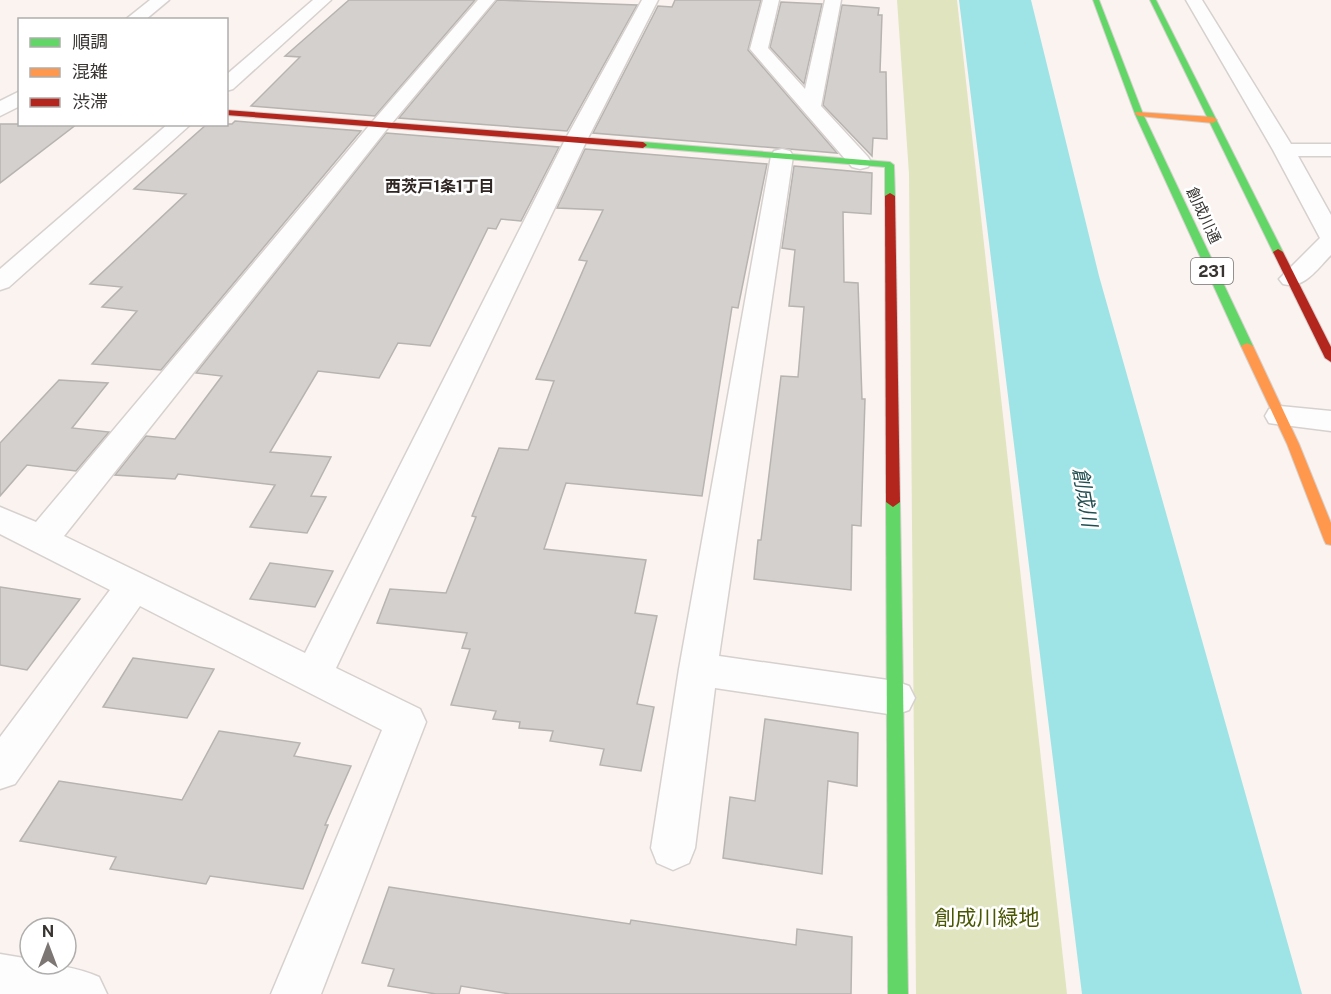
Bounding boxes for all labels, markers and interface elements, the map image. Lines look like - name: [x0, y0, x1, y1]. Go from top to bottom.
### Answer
- legend: [18, 18, 228, 126]
- text: 順調: [72, 31, 108, 52]
- text: 混雑: [72, 61, 108, 82]
- text: 渋滞: [72, 91, 108, 112]
- district label: 西茨戸1条1丁目: [385, 177, 495, 196]
- street label: 創成川通: [1184, 184, 1224, 246]
- road number: 231: [1191, 258, 1233, 284]
- water label: 創成川: [1068, 465, 1102, 531]
- park label: 創成川緑地: [935, 905, 1040, 930]
- north arrow: [18, 916, 78, 976]
- text: N: [42, 922, 54, 941]

